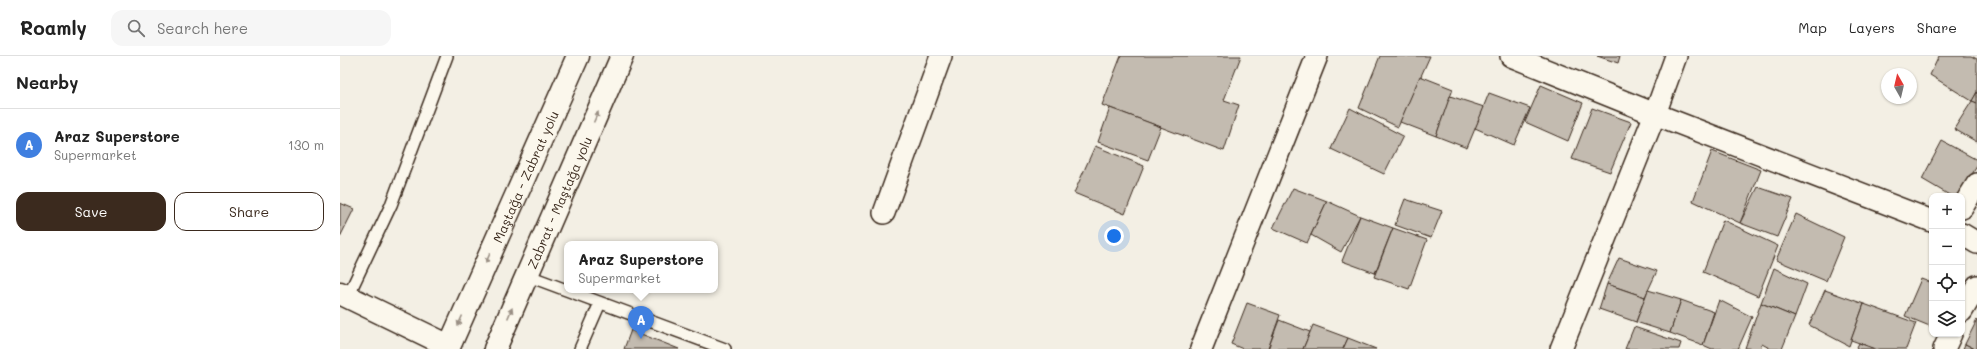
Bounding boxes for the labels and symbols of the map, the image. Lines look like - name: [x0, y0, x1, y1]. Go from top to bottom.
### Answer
- north arrow: [1881, 68, 1917, 104]
- street label: Maştağa - Zabrat yolu: [488, 108, 561, 245]
- one-way arrow: [593, 111, 599, 123]
- street label: Zabrat - Maştağa yolu: [522, 133, 595, 271]
- your location: [1104, 226, 1124, 246]
- one-way arrow: [485, 252, 491, 263]
- pin: A: [628, 306, 654, 339]
- one-way arrow: [507, 308, 513, 319]
- one-way arrow: [457, 316, 463, 327]

